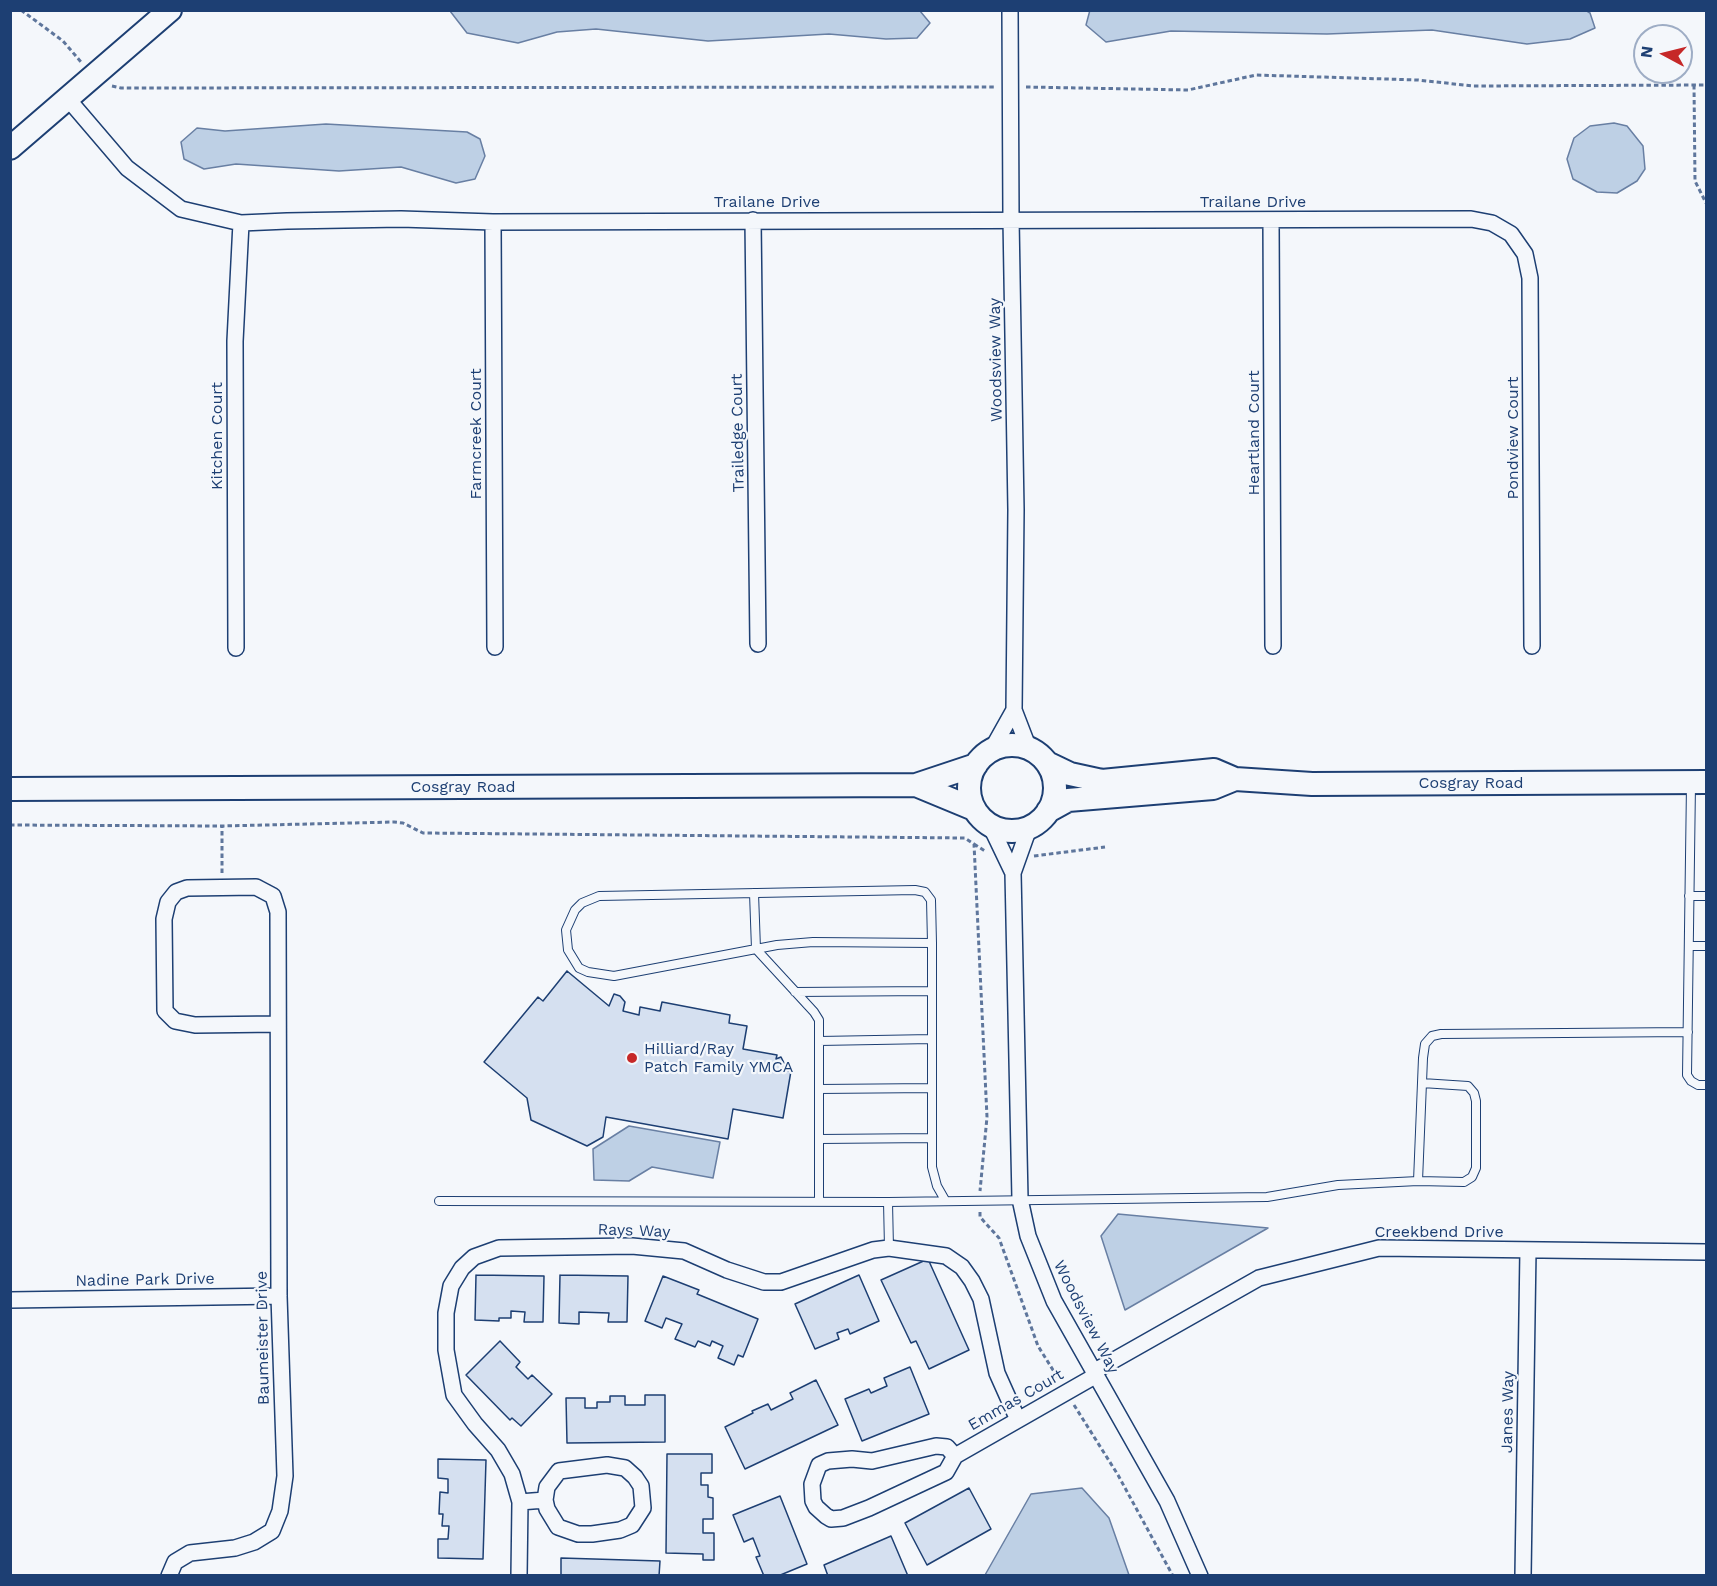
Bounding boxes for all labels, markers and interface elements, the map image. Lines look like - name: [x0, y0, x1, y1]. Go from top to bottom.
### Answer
- north arrow: [1633, 24, 1693, 84]
- text: N: [1636, 45, 1657, 59]
- street label: Trailane Drive: [714, 192, 820, 212]
- street label: Trailane Drive: [1200, 192, 1306, 212]
- street label: Woodsview Way: [985, 298, 1007, 422]
- street label: Farmcreek Court: [466, 368, 486, 500]
- street label: Heartland Court: [1244, 370, 1264, 496]
- street label: Trailedge Court: [727, 373, 749, 493]
- street label: Pondview Court: [1503, 377, 1523, 499]
- street label: Kitchen Court: [207, 382, 227, 490]
- street label: Cosgray Road: [1418, 773, 1524, 793]
- street label: Cosgray Road: [410, 777, 516, 797]
- place label: Hilliard/Ray Patch Family YMCA: [644, 1039, 793, 1077]
- marker: Hilliard/Ray Patch Family YMCA: [625, 1051, 639, 1065]
- street label: Rays Way: [597, 1220, 671, 1242]
- street label: Creekbend Drive: [1374, 1222, 1504, 1242]
- street label: Woodsview Way: [1049, 1257, 1123, 1377]
- street label: Nadine Park Drive: [75, 1269, 215, 1291]
- street label: Baumeister Drive: [252, 1271, 274, 1405]
- street label: Emmas Court: [965, 1365, 1067, 1435]
- street label: Janes Way: [1498, 1371, 1518, 1453]

